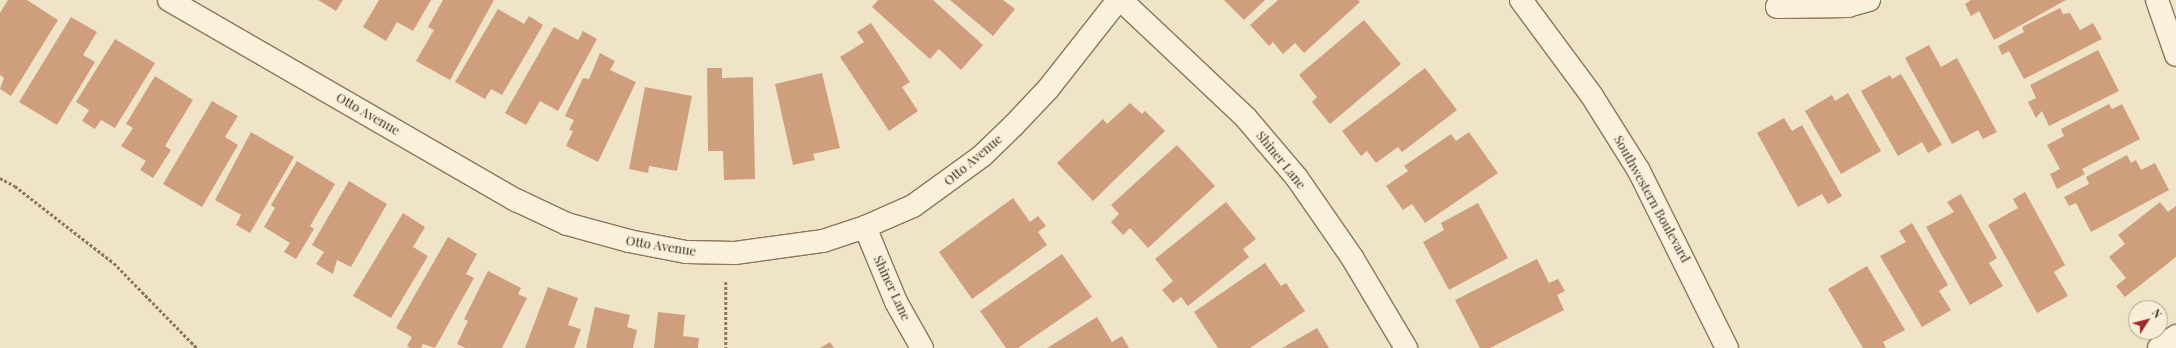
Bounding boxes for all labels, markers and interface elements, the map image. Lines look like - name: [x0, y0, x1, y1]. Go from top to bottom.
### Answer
- street label: Otto Avenue: [333, 89, 403, 139]
- street label: Shiner Lane: [1253, 128, 1309, 192]
- street label: Otto Avenue: [941, 131, 1005, 189]
- street label: Southwestern Boulevard: [1611, 133, 1693, 265]
- street label: Otto Avenue: [624, 233, 698, 259]
- street label: Shiner Lane: [870, 253, 914, 323]
- north arrow: [2128, 300, 2168, 340]
- text: N: [2149, 306, 2166, 321]

